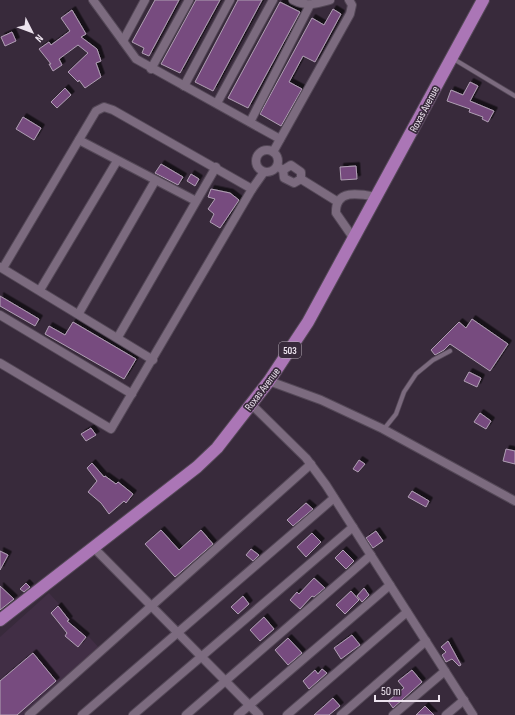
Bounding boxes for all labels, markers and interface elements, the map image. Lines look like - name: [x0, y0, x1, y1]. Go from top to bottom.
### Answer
- north arrow: [12, 12, 52, 52]
- text: N: [32, 32, 46, 45]
- street label: Roxas Avenue: [407, 84, 442, 134]
- road number: 503: [279, 342, 301, 358]
- street label: Roxas Avenue: [242, 365, 283, 413]
- scale bar: [375, 677, 439, 703]
- text: 50 m: [381, 684, 401, 699]

